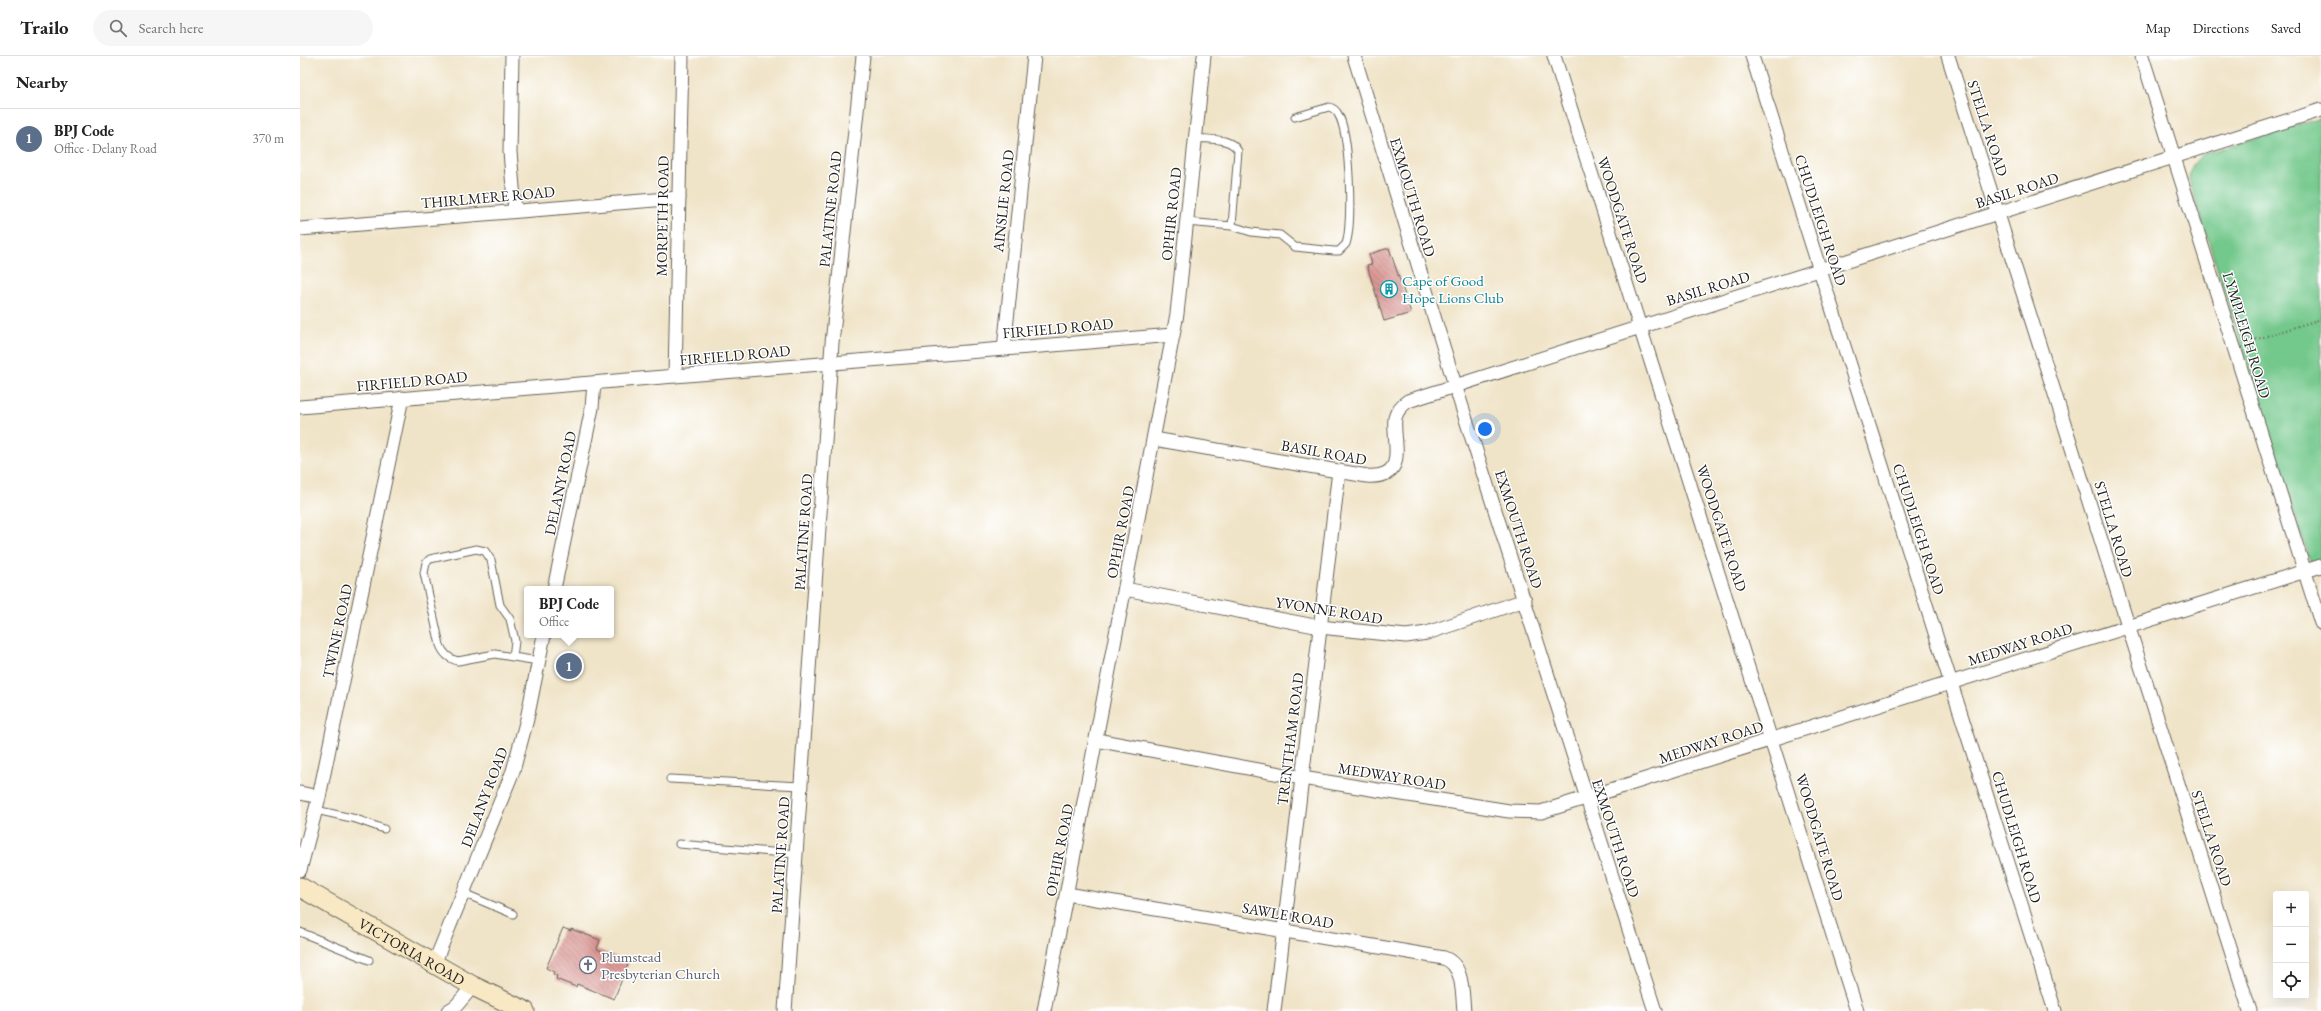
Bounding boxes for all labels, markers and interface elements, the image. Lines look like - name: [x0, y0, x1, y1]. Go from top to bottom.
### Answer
- search box: [93, 10, 373, 46]
- text: Trailo: [20, 15, 69, 40]
- icon: search: [107, 17, 129, 39]
- text: Search here: [139, 18, 204, 37]
- text: Map: [2145, 19, 2171, 37]
- text: Directions: [2193, 19, 2249, 37]
- text: Saved: [2271, 19, 2301, 37]
- text: Nearby: [16, 71, 68, 93]
- street label: STELLA ROAD: [1964, 78, 2012, 178]
- text: BPJ Code: [54, 121, 114, 140]
- text: 1: [26, 130, 32, 147]
- text: 370 m: [253, 130, 284, 147]
- street label: EXMOUTH ROAD: [1386, 135, 1440, 259]
- text: Office · Delany Road: [54, 140, 157, 157]
- street label: AINSLIE ROAD: [988, 149, 1018, 254]
- street label: PALATINE ROAD: [814, 150, 846, 268]
- street label: CHUDLEIGH ROAD: [1791, 152, 1851, 288]
- street label: WOODGATE ROAD: [1594, 154, 1652, 286]
- street label: MORPETH ROAD: [651, 155, 673, 277]
- street label: OPHIR ROAD: [1157, 166, 1185, 262]
- street label: BASIL ROAD: [1973, 168, 2061, 212]
- street label: THIRLMERE ROAD: [420, 182, 556, 212]
- street label: BASIL ROAD: [1664, 266, 1752, 310]
- street label: LYMPLEIGH ROAD: [2219, 270, 2275, 400]
- place label: Cape of Good Hope Lions Club: [1402, 271, 1504, 307]
- building icon: Cape of Good Hope Lions Club: [1379, 279, 1399, 299]
- street label: FIRFIELD ROAD: [1002, 314, 1114, 342]
- street label: FIRFIELD ROAD: [679, 341, 791, 369]
- street label: FIRFIELD ROAD: [356, 367, 468, 395]
- your location: [1475, 419, 1495, 439]
- street label: DELANY ROAD: [540, 429, 580, 537]
- street label: BASIL ROAD: [1280, 435, 1368, 469]
- street label: CHUDLEIGH ROAD: [1889, 461, 1949, 597]
- street label: WOODGATE ROAD: [1693, 462, 1751, 594]
- street label: EXMOUTH ROAD: [1491, 467, 1547, 591]
- street label: PALATINE ROAD: [789, 473, 817, 591]
- street label: STELLA ROAD: [2090, 479, 2138, 579]
- street label: OPHIR ROAD: [1102, 484, 1138, 580]
- street label: TWINE ROAD: [318, 582, 356, 680]
- popup: [524, 586, 614, 638]
- street label: YVONNE ROAD: [1274, 592, 1384, 628]
- text: BPJ Code: [539, 594, 599, 613]
- text: Office: [539, 613, 569, 630]
- street label: MEDWAY ROAD: [1965, 618, 2075, 670]
- pin: 1: [556, 651, 582, 681]
- street label: TRENTHAM ROAD: [1272, 672, 1308, 806]
- street label: MEDWAY ROAD: [1656, 716, 1766, 768]
- street label: DELANY ROAD: [456, 744, 512, 850]
- street label: MEDWAY ROAD: [1337, 758, 1447, 794]
- street label: CHUDLEIGH ROAD: [1988, 769, 2046, 905]
- street label: WOODGATE ROAD: [1792, 771, 1848, 903]
- street label: EXMOUTH ROAD: [1588, 776, 1644, 900]
- street label: STELLA ROAD: [2188, 788, 2236, 888]
- street label: PALATINE ROAD: [766, 796, 794, 914]
- street label: OPHIR ROAD: [1041, 802, 1077, 898]
- map controls: [2273, 891, 2309, 999]
- button: +: [2273, 891, 2309, 927]
- street label: SAWLE ROAD: [1241, 898, 1335, 932]
- street label: VICTORIA ROAD: [355, 913, 469, 989]
- button: −: [2273, 927, 2309, 963]
- place label: Plumstead Presbyterian Church: [601, 947, 720, 983]
- church icon: Plumstead Presbyterian Church: [578, 955, 598, 975]
- button: locate: [2273, 963, 2309, 999]

